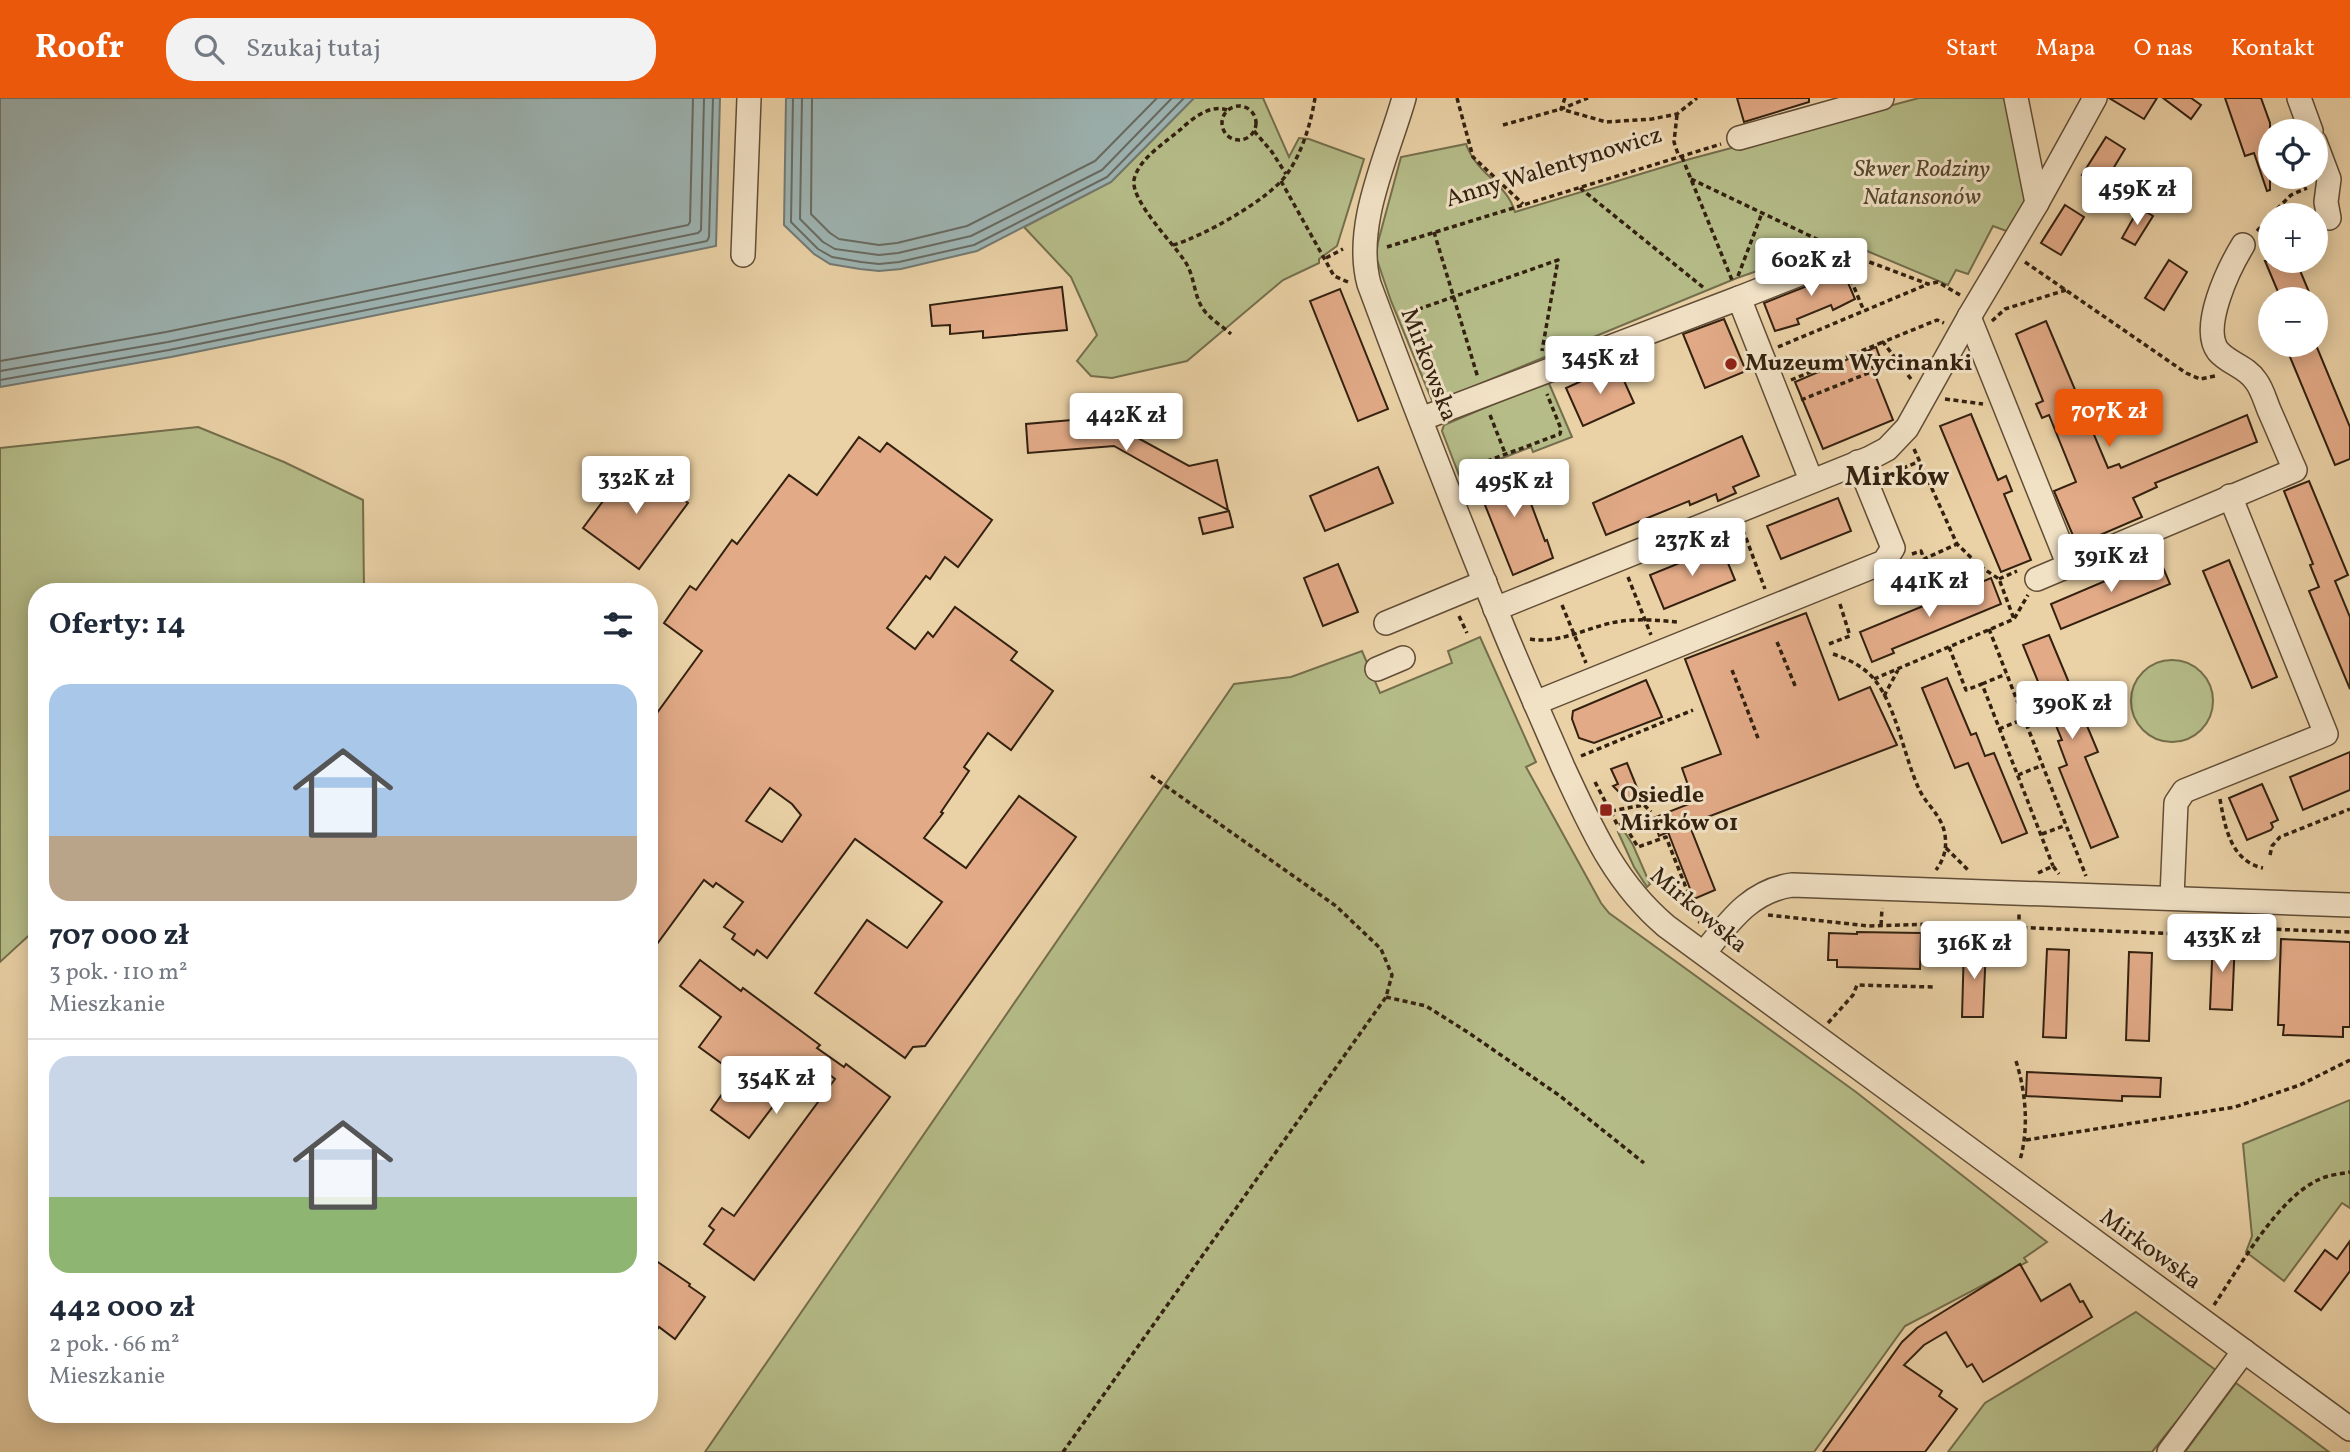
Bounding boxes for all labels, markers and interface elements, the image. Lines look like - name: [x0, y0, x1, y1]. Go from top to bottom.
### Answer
- search box: [166, 18, 656, 81]
- text: Roofr: [35, 26, 124, 72]
- icon: search: [190, 30, 228, 68]
- text: Szukaj tutaj: [246, 31, 381, 67]
- text: Start: [1946, 32, 1998, 66]
- text: Mapa: [2036, 32, 2096, 66]
- text: O nas: [2134, 32, 2193, 66]
- text: Kontakt: [2231, 32, 2315, 66]
- street label: Anny Walentynowicz: [1441, 119, 1667, 217]
- map controls: [2258, 119, 2328, 357]
- button: locate: [2258, 119, 2328, 189]
- park label: Skwer Rodziny Natansonów: [1854, 153, 1990, 215]
- pin: 459K zł: [2072, 167, 2202, 227]
- text: 459K zł: [2098, 174, 2176, 206]
- button: +: [2258, 203, 2328, 273]
- pin: 602K zł: [1746, 238, 1876, 298]
- text: 602K zł: [1771, 245, 1851, 277]
- button: −: [2258, 287, 2328, 357]
- street label: Mirkowska: [1391, 303, 1465, 427]
- pin: 345K zł: [1535, 336, 1665, 396]
- text: 345K zł: [1561, 343, 1639, 375]
- place label: Muzeum Wycinanki: [1745, 347, 1972, 381]
- marker: Muzeum Wycinanki: [1723, 356, 1739, 372]
- pin: 707K zł: [2044, 390, 2174, 449]
- pin: 442K zł: [1061, 394, 1191, 453]
- text: 707K zł: [2071, 396, 2147, 428]
- text: 442K zł: [1086, 400, 1166, 432]
- pin: 332K zł: [571, 456, 701, 516]
- district label: Mirków: [1845, 458, 1949, 497]
- pin: 495K zł: [1449, 460, 1579, 519]
- text: 332K zł: [598, 463, 674, 495]
- text: 495K zł: [1475, 466, 1553, 498]
- pin: 237K zł: [1627, 518, 1757, 578]
- text: 237K zł: [1654, 525, 1730, 557]
- pin: 391K zł: [2046, 534, 2176, 594]
- text: 391K zł: [2074, 541, 2148, 573]
- pin: 441K zł: [1864, 560, 1994, 619]
- text: 441K zł: [1890, 566, 1968, 598]
- text: Oferty: 14: [49, 604, 186, 646]
- icon: filters: [599, 606, 637, 644]
- pin: 390K zł: [2007, 682, 2137, 741]
- text: 390K zł: [2032, 688, 2112, 720]
- icon: home: [280, 730, 406, 856]
- place label: Osiedle Mirków 01: [1620, 779, 1738, 841]
- marker: Osiedle Mirków 01: [1598, 802, 1614, 818]
- street label: Mirkowska: [1642, 860, 1754, 962]
- pin: 433K zł: [2157, 914, 2287, 974]
- text: 707 000 zł: [49, 915, 189, 957]
- text: 433K zł: [2183, 921, 2261, 953]
- pin: 316K zł: [1909, 922, 2039, 981]
- text: 316K zł: [1937, 928, 2011, 960]
- text: 3 pok. · 110 m²: [49, 957, 187, 989]
- text: Mieszkanie: [49, 989, 165, 1021]
- pin: 354K zł: [711, 1056, 841, 1116]
- text: 354K zł: [737, 1063, 815, 1095]
- icon: home: [280, 1102, 406, 1228]
- street label: Mirkowska: [2092, 1201, 2208, 1299]
- text: 442 000 zł: [49, 1287, 194, 1329]
- text: 2 pok. · 66 m²: [49, 1329, 180, 1361]
- text: Mieszkanie: [49, 1361, 165, 1393]

